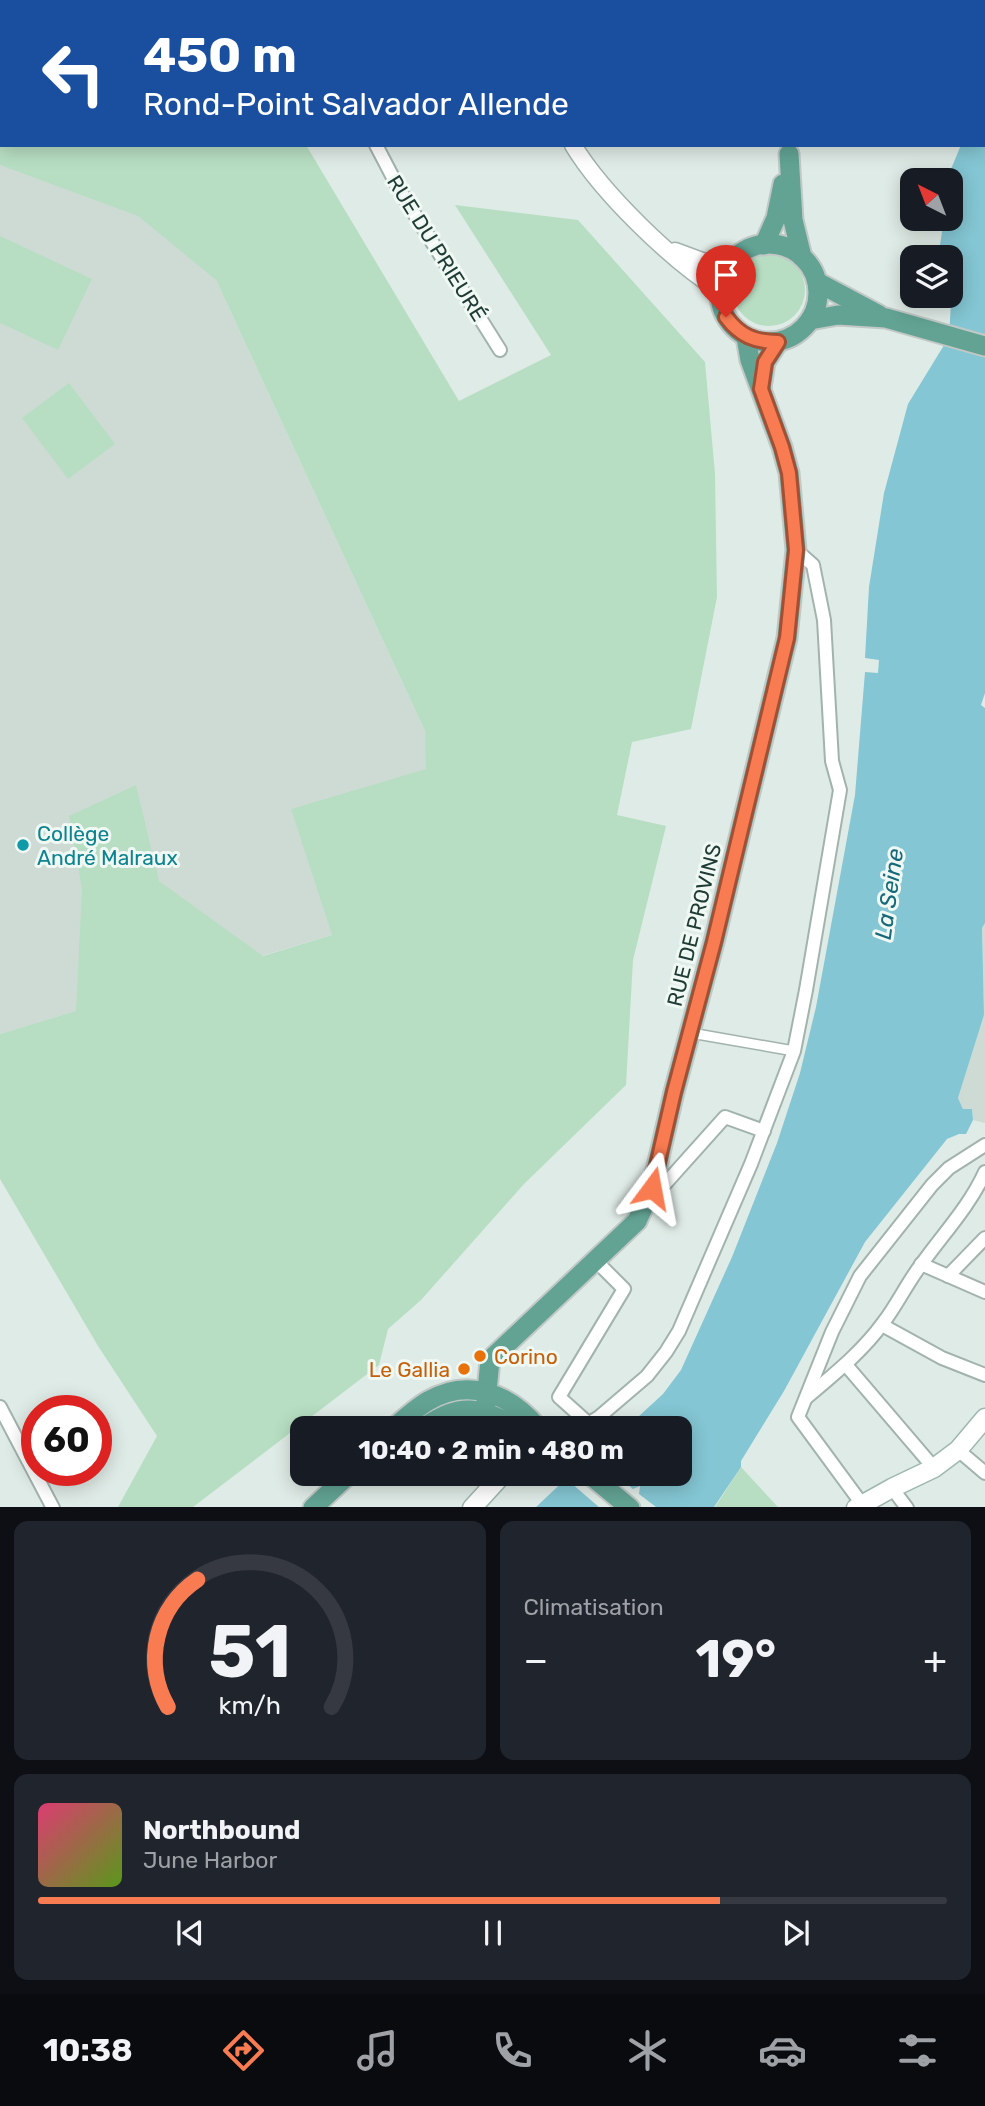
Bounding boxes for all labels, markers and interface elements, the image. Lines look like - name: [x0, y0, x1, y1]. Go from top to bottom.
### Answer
- text: 450 m: [143, 26, 297, 84]
- icon: left: [28, 28, 119, 119]
- text: Rond-Point Salvador Allende: [143, 85, 569, 123]
- north arrow: [900, 168, 962, 231]
- map controls: [900, 168, 963, 308]
- street label: RUE DU PRIEURÉ: [382, 170, 492, 326]
- pin: [696, 245, 756, 317]
- button: layers: [900, 245, 963, 308]
- icon: arrive: [707, 256, 745, 294]
- place label: Collège André Malraux: [37, 821, 178, 870]
- marker: Collège André Malraux: [15, 837, 31, 853]
- street label: RUE DE PROVINS: [662, 841, 726, 1009]
- water label: La Seine: [869, 847, 909, 941]
- position arrow: [615, 1151, 689, 1225]
- place label: Corino: [494, 1344, 558, 1369]
- marker: Corino: [472, 1348, 488, 1364]
- place label: Le Gallia: [369, 1357, 450, 1382]
- marker: Le Gallia: [456, 1361, 472, 1377]
- speed limit sign: 60: [21, 1395, 112, 1486]
- text: 10:40 · 2 min · 480 m: [358, 1435, 624, 1466]
- text: Climatisation: [524, 1593, 664, 1621]
- text: 51: [208, 1609, 291, 1695]
- text: 19°: [695, 1628, 776, 1690]
- text: −: [524, 1637, 548, 1683]
- text: +: [923, 1637, 947, 1683]
- text: km/h: [219, 1690, 281, 1719]
- text: Northbound: [143, 1815, 301, 1846]
- text: June Harbor: [143, 1846, 277, 1874]
- icon: previous: [171, 1914, 209, 1952]
- icon: pause: [474, 1914, 512, 1952]
- icon: next: [777, 1914, 815, 1952]
- icon: directions: [219, 2026, 268, 2075]
- icon: music: [353, 2026, 402, 2075]
- icon: phone: [488, 2026, 537, 2075]
- icon: climate: [623, 2026, 672, 2075]
- icon: car: [758, 2026, 807, 2075]
- icon: filters: [893, 2026, 942, 2075]
- text: 10:38: [43, 2031, 133, 2069]

